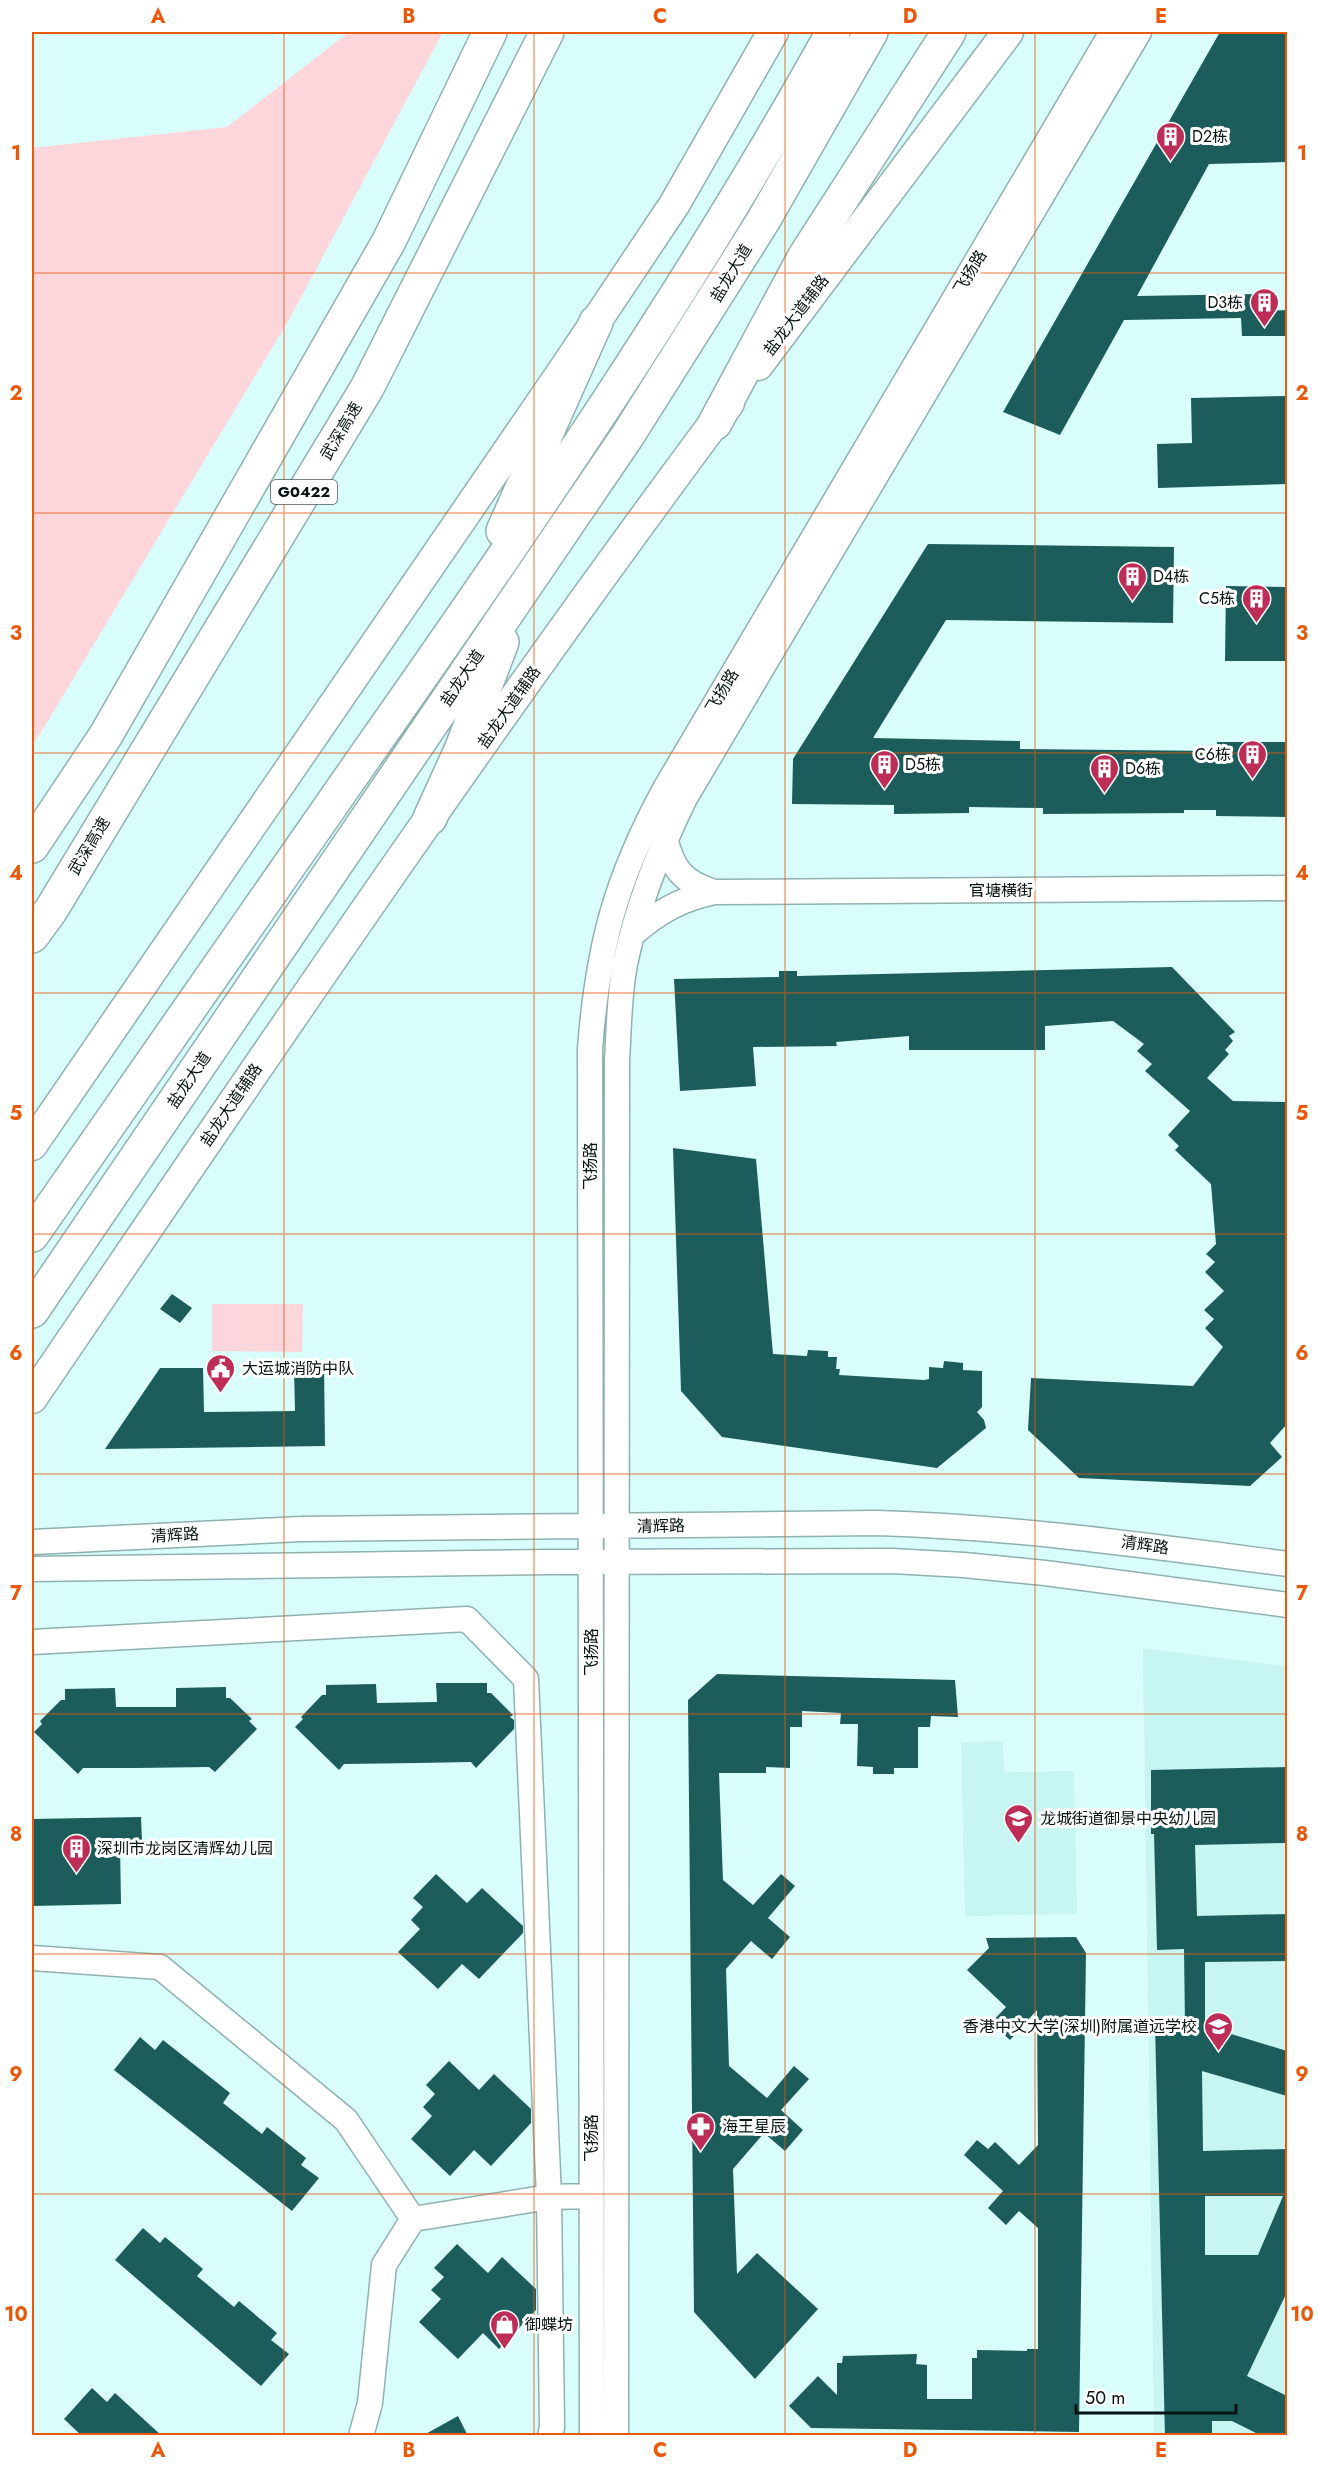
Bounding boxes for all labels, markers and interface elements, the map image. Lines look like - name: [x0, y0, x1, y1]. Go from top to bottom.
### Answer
- text: A: [150, 2, 166, 31]
- text: B: [402, 2, 416, 31]
- text: C: [653, 2, 667, 31]
- text: D: [903, 2, 917, 31]
- text: E: [1155, 2, 1167, 31]
- building icon: D2栋: [1155, 120, 1187, 162]
- place label: D2栋: [1192, 125, 1228, 148]
- text: 1: [11, 139, 21, 168]
- text: 1: [1297, 139, 1307, 168]
- street label: 盐龙大道: [705, 240, 757, 306]
- street label: 飞扬路: [948, 245, 992, 299]
- street label: 盐龙大道辅路: [758, 270, 834, 360]
- building icon: D3栋: [1248, 286, 1280, 328]
- place label: D3栋: [1207, 291, 1243, 314]
- text: 2: [9, 379, 23, 408]
- text: 2: [1295, 379, 1309, 408]
- street label: 武深高速: [315, 398, 367, 464]
- road number: G0422: [271, 480, 337, 504]
- building icon: D4栋: [1116, 560, 1148, 602]
- place label: D4栋: [1153, 565, 1189, 588]
- building icon: C5栋: [1240, 582, 1272, 624]
- place label: C5栋: [1199, 587, 1235, 610]
- text: 3: [10, 619, 22, 648]
- text: 3: [1296, 619, 1308, 648]
- street label: 盐龙大道: [435, 645, 489, 711]
- street label: 盐龙大道辅路: [472, 661, 546, 753]
- street label: 飞扬路: [700, 664, 744, 718]
- building icon: C6栋: [1236, 738, 1268, 780]
- place label: C6栋: [1195, 743, 1231, 766]
- building icon: D5栋: [868, 748, 900, 790]
- building icon: D6栋: [1088, 752, 1120, 794]
- place label: D5栋: [905, 753, 941, 776]
- place label: D6栋: [1125, 757, 1161, 780]
- street label: 武深高速: [63, 813, 115, 879]
- text: 4: [9, 859, 23, 888]
- text: 4: [1295, 859, 1309, 888]
- street label: 官塘横街: [969, 879, 1033, 902]
- street label: 盐龙大道: [162, 1047, 216, 1113]
- street label: 盐龙大道辅路: [195, 1059, 267, 1151]
- text: 5: [10, 1099, 23, 1128]
- text: 5: [1296, 1099, 1309, 1128]
- street label: 飞扬路: [579, 1142, 602, 1190]
- text: 6: [9, 1339, 23, 1368]
- text: 6: [1295, 1339, 1309, 1368]
- public building icon: 大运城消防中队: [205, 1352, 237, 1394]
- place label: 大运城消防中队: [242, 1357, 354, 1380]
- street label: 清辉路: [637, 1514, 685, 1538]
- street label: 清辉路: [150, 1522, 200, 1548]
- street label: 清辉路: [1120, 1530, 1170, 1560]
- text: 7: [10, 1579, 23, 1608]
- text: 7: [1296, 1579, 1309, 1608]
- street label: 飞扬路: [580, 1628, 603, 1676]
- school or university icon: 龙城街道御景中央幼儿园: [1003, 1802, 1035, 1844]
- place label: 龙城街道御景中央幼儿园: [1040, 1807, 1216, 1830]
- text: 8: [10, 1820, 22, 1849]
- text: 8: [1296, 1820, 1308, 1849]
- building icon: 深圳市龙岗区清辉幼儿园: [60, 1832, 92, 1874]
- place label: 深圳市龙岗区清辉幼儿园: [97, 1837, 273, 1860]
- school or university icon: 香港中文大学(深圳)附属道远学校: [1202, 2010, 1234, 2052]
- place label: 香港中文大学(深圳)附属道远学校: [963, 2015, 1197, 2038]
- text: 9: [9, 2060, 23, 2089]
- text: 9: [1295, 2060, 1309, 2089]
- pharmacy icon: 海王星辰: [685, 2110, 717, 2152]
- street label: 飞扬路: [580, 2114, 603, 2162]
- place label: 海王星辰: [722, 2115, 786, 2138]
- text: 10: [4, 2300, 28, 2329]
- text: 10: [1290, 2300, 1314, 2329]
- shop icon: 御蝶坊: [488, 2308, 520, 2350]
- place label: 御蝶坊: [525, 2313, 573, 2336]
- scale bar: [1076, 2377, 1236, 2415]
- text: 50 m: [1085, 2385, 1125, 2411]
- text: A: [150, 2436, 166, 2465]
- text: B: [402, 2436, 416, 2465]
- text: C: [653, 2436, 667, 2465]
- text: D: [903, 2436, 917, 2465]
- text: E: [1155, 2436, 1167, 2465]

